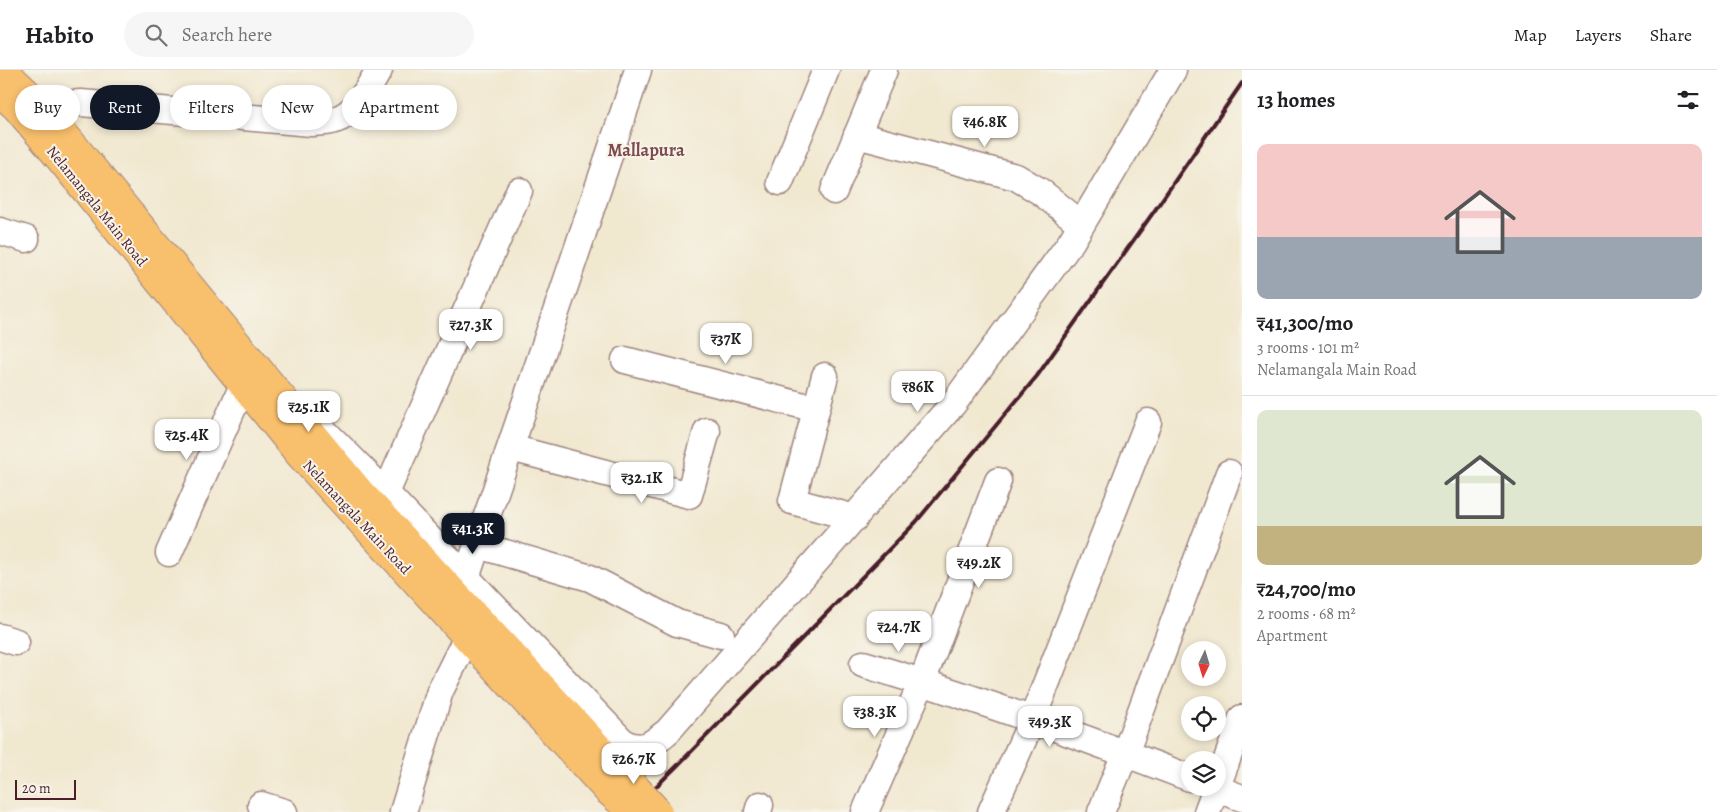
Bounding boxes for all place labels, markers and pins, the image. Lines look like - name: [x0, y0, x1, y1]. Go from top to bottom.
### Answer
- pin: ₹46.8K: [944, 106, 1026, 148]
- pin: ₹27.3K: [430, 308, 512, 351]
- pin: ₹37K: [696, 322, 756, 365]
- pin: ₹86K: [888, 370, 948, 413]
- pin: ₹25.1K: [268, 390, 350, 433]
- pin: ₹25.4K: [146, 418, 228, 461]
- pin: ₹32.1K: [601, 462, 683, 504]
- pin: ₹41.3K: [432, 512, 514, 555]
- pin: ₹49.2K: [938, 546, 1020, 589]
- pin: ₹24.7K: [858, 610, 940, 653]
- pin: ₹38.3K: [834, 696, 916, 738]
- pin: ₹49.3K: [1009, 706, 1091, 748]
- pin: ₹26.7K: [593, 742, 675, 785]

